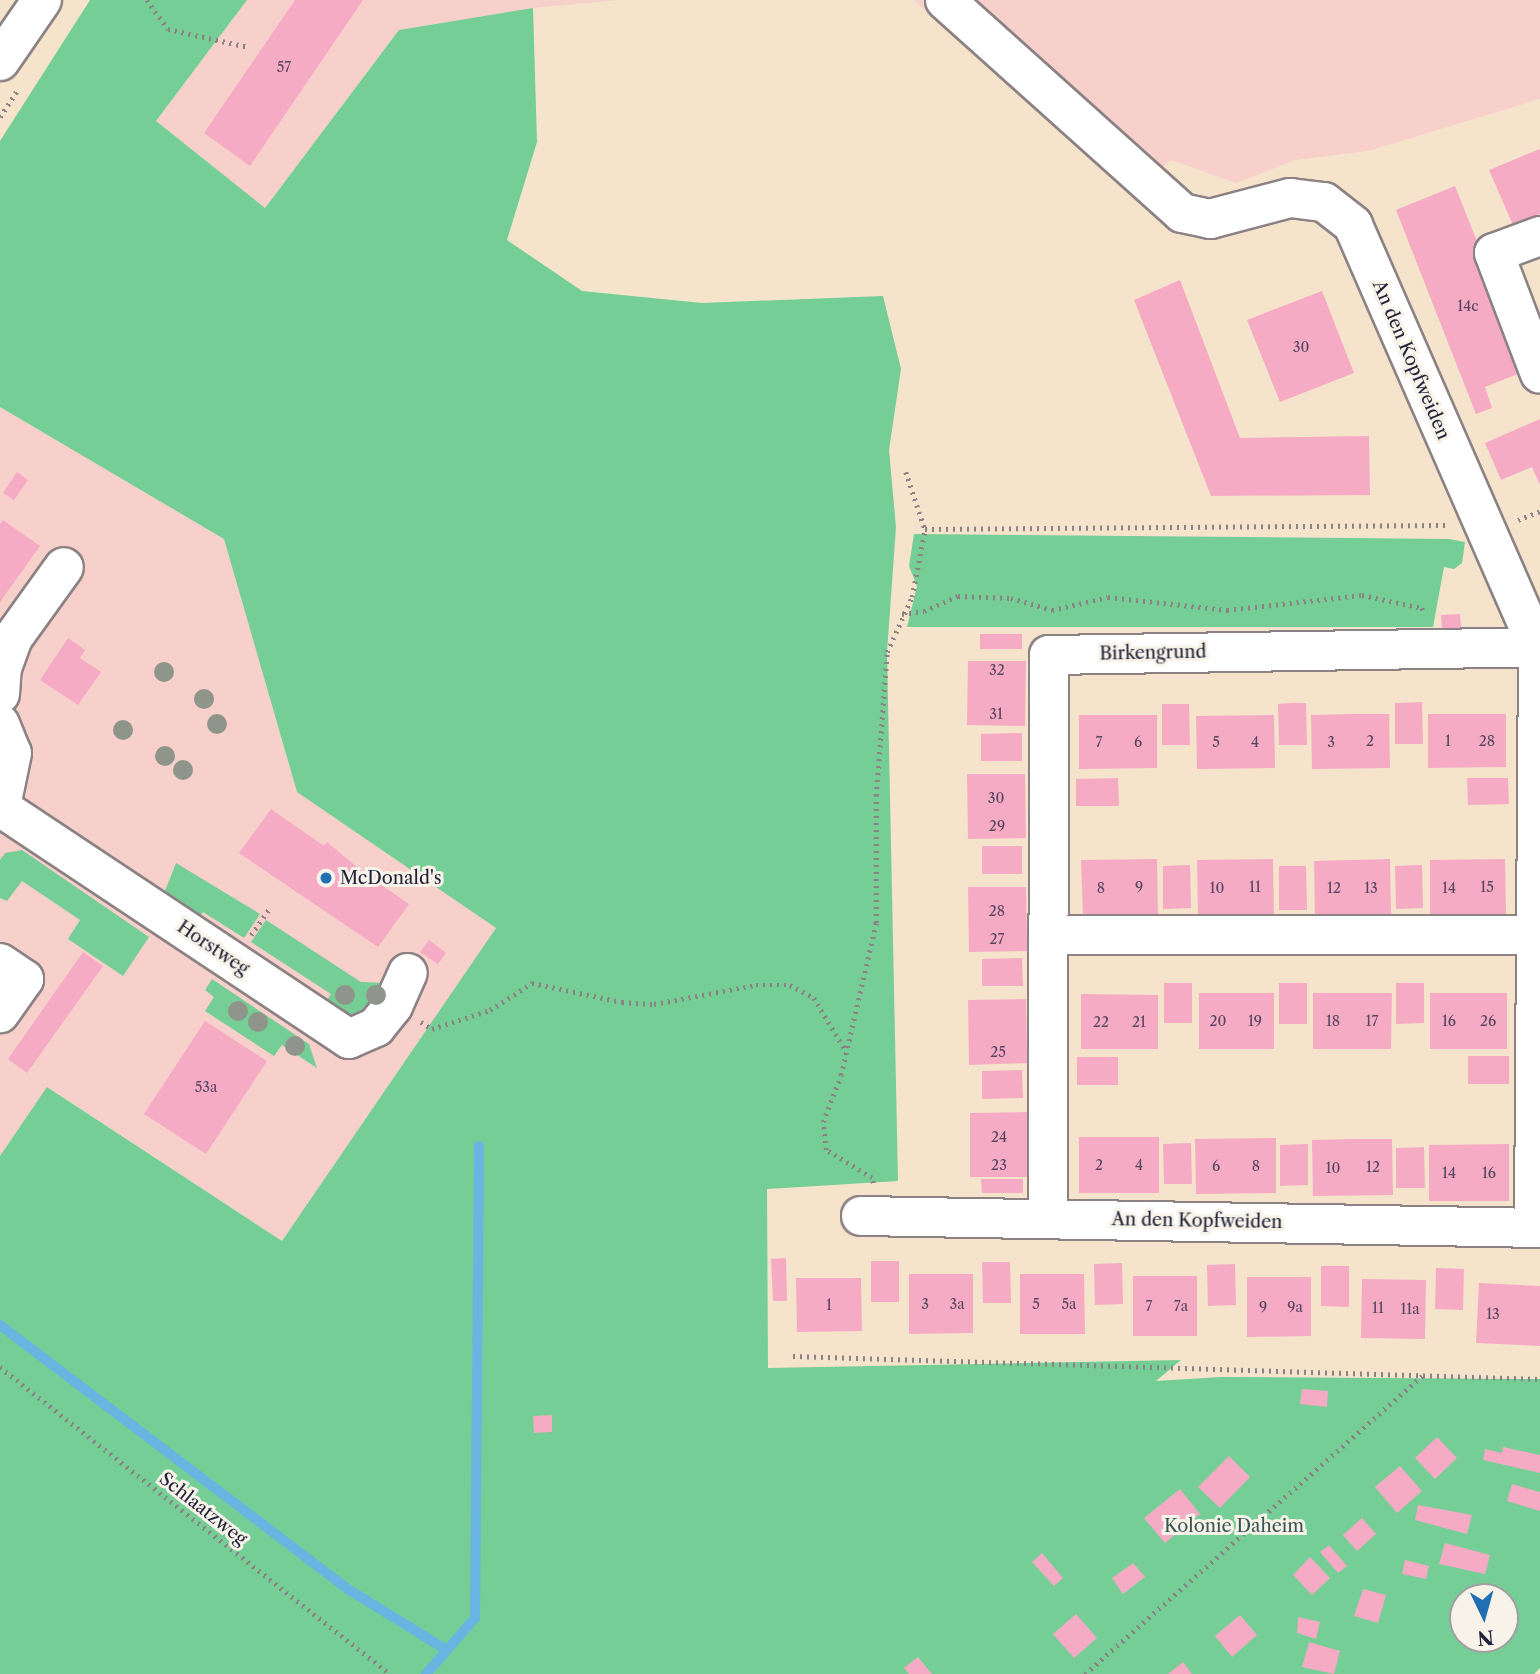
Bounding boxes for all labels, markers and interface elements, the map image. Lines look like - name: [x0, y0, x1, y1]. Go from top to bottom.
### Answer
- house number: 57: [277, 59, 291, 75]
- street label: An den Kopfweiden: [1368, 277, 1454, 443]
- house number: 14c: [1457, 298, 1479, 314]
- house number: 30: [1293, 339, 1309, 355]
- street label: Birkengrund: [1099, 641, 1207, 665]
- house number: 32: [989, 662, 1005, 678]
- house number: 31: [989, 706, 1003, 722]
- house number: 2: [1366, 733, 1374, 749]
- house number: 1: [1445, 733, 1451, 749]
- house number: 28: [1479, 733, 1495, 749]
- house number: 7: [1096, 734, 1102, 750]
- house number: 6: [1134, 734, 1142, 750]
- house number: 5: [1212, 734, 1220, 750]
- house number: 4: [1251, 734, 1259, 750]
- house number: 3: [1327, 734, 1335, 750]
- house number: 30: [988, 790, 1004, 806]
- house number: 29: [989, 818, 1005, 834]
- place label: McDonald's: [340, 867, 441, 889]
- marker: McDonald's: [318, 870, 334, 886]
- house number: 9: [1135, 879, 1143, 895]
- house number: 11: [1249, 879, 1261, 895]
- house number: 15: [1480, 879, 1494, 895]
- house number: 8: [1097, 880, 1105, 896]
- house number: 10: [1210, 880, 1224, 896]
- house number: 12: [1327, 880, 1341, 896]
- house number: 13: [1364, 880, 1378, 896]
- house number: 14: [1442, 880, 1456, 896]
- house number: 28: [989, 903, 1005, 919]
- street label: Horstweg: [173, 916, 253, 980]
- house number: 27: [990, 931, 1004, 947]
- house number: 20: [1210, 1013, 1226, 1029]
- house number: 19: [1248, 1013, 1262, 1029]
- house number: 18: [1326, 1013, 1340, 1029]
- house number: 17: [1366, 1013, 1378, 1029]
- house number: 16: [1442, 1013, 1456, 1029]
- house number: 26: [1480, 1013, 1496, 1029]
- house number: 22: [1093, 1014, 1109, 1030]
- house number: 21: [1132, 1014, 1146, 1030]
- house number: 25: [990, 1044, 1006, 1060]
- house number: 53a: [195, 1079, 217, 1095]
- house number: 24: [991, 1129, 1007, 1145]
- house number: 23: [991, 1157, 1007, 1173]
- house number: 2: [1095, 1157, 1103, 1173]
- house number: 4: [1135, 1157, 1143, 1173]
- house number: 6: [1212, 1158, 1220, 1174]
- house number: 8: [1252, 1158, 1260, 1174]
- house number: 12: [1366, 1159, 1380, 1175]
- house number: 10: [1326, 1160, 1340, 1176]
- house number: 14: [1442, 1165, 1456, 1181]
- house number: 16: [1482, 1165, 1496, 1181]
- street label: An den Kopfweiden: [1111, 1209, 1283, 1233]
- house number: 3: [921, 1296, 929, 1312]
- house number: 3a: [949, 1296, 965, 1312]
- house number: 5: [1032, 1296, 1040, 1312]
- house number: 5a: [1062, 1296, 1076, 1312]
- house number: 1: [826, 1297, 832, 1313]
- house number: 7: [1146, 1298, 1152, 1314]
- house number: 7a: [1174, 1298, 1188, 1314]
- house number: 9: [1259, 1299, 1267, 1315]
- house number: 9a: [1287, 1299, 1303, 1315]
- house number: 11: [1372, 1300, 1384, 1316]
- house number: 11a: [1400, 1301, 1420, 1317]
- house number: 13: [1486, 1306, 1500, 1322]
- street label: Schlaatzweg: [155, 1468, 251, 1550]
- park label: Kolonie Daheim: [1164, 1515, 1304, 1537]
- north arrow: [1449, 1583, 1519, 1653]
- text: N: [1476, 1625, 1495, 1650]

